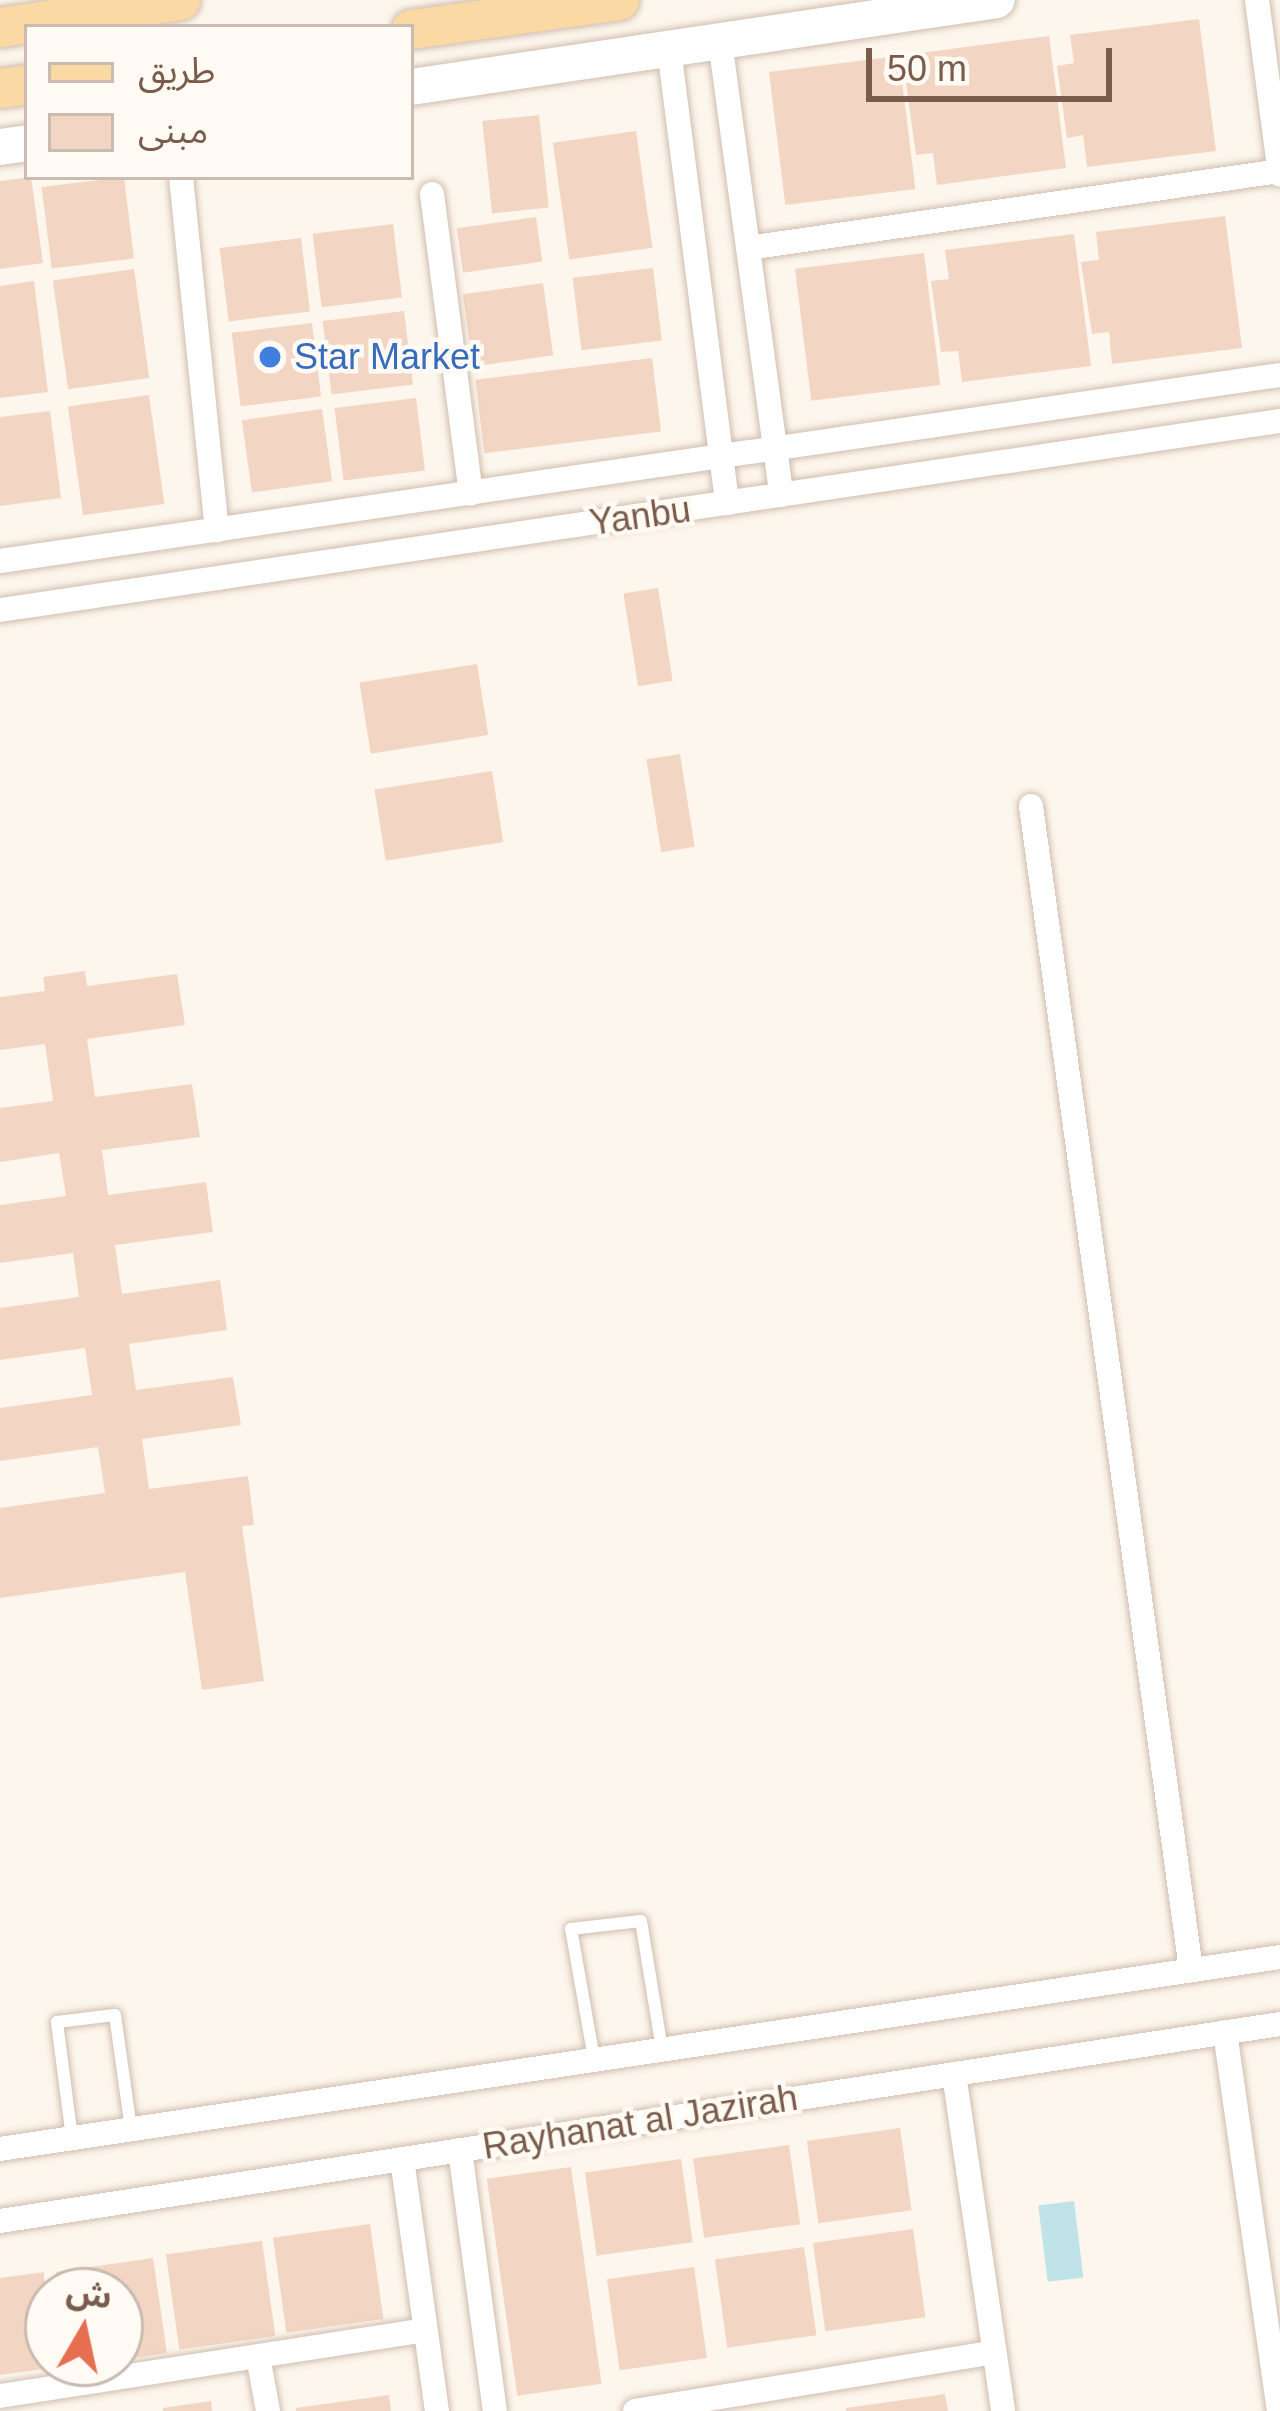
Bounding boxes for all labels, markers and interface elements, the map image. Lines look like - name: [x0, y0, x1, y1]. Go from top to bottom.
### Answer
- legend: [24, 24, 414, 180]
- scale bar: [872, 24, 1118, 98]
- text: 50 m: [887, 48, 967, 89]
- text: طريق: [138, 50, 215, 91]
- text: مبنى: [138, 110, 208, 151]
- place label: Star Market: [294, 335, 480, 379]
- marker: Star Market: [257, 344, 283, 370]
- street label: Yanbu: [587, 488, 693, 544]
- street label: Rayhanat al Jazirah: [479, 2076, 801, 2168]
- north arrow: [24, 2267, 144, 2387]
- text: ش: [64, 2272, 114, 2316]

